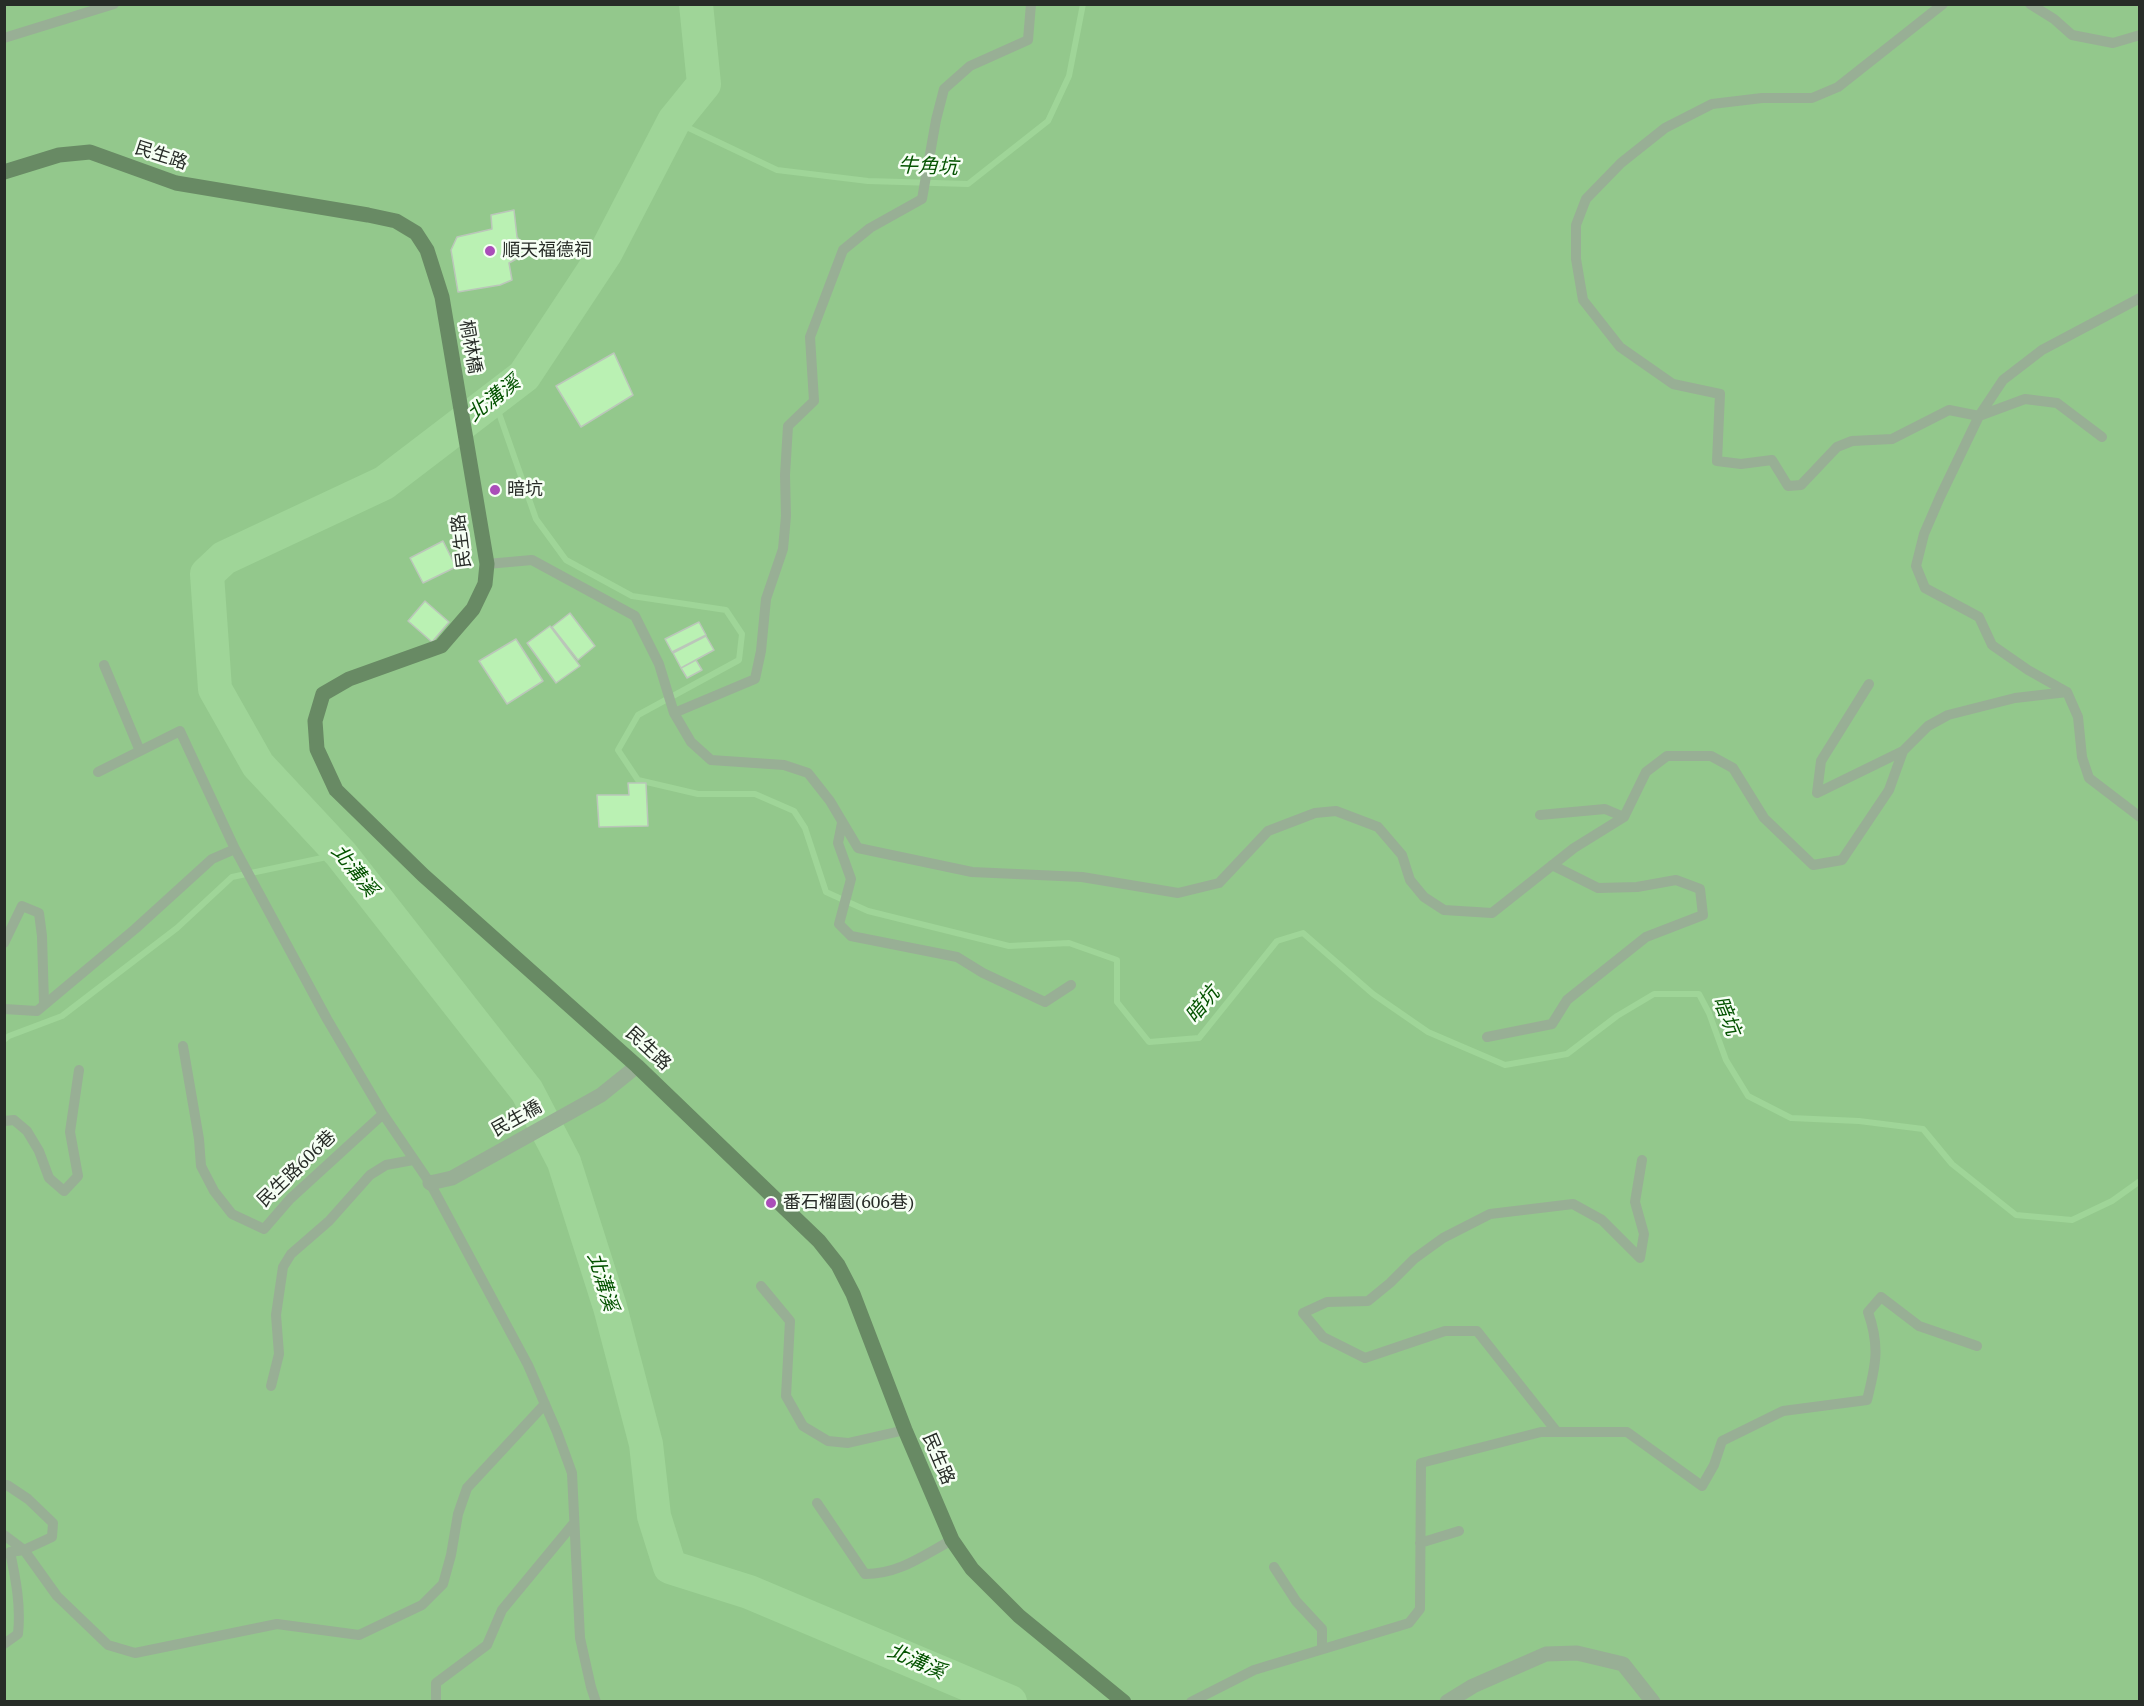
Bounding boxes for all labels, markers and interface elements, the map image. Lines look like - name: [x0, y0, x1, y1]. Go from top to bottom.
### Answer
- street label: 民生路: [132, 137, 190, 175]
- water label: 牛角坑: [898, 154, 958, 180]
- place label: 順天福德祠: [502, 240, 592, 262]
- marker: 順天福德祠: [483, 244, 497, 258]
- street label: 桐林橋: [455, 319, 485, 375]
- water label: 北溝溪: [463, 371, 525, 427]
- place label: 暗坑: [507, 479, 543, 501]
- marker: 暗坑: [488, 483, 502, 497]
- street label: 民生路: [448, 513, 476, 569]
- water label: 北溝溪: [326, 840, 382, 902]
- water label: 暗坑: [1181, 982, 1225, 1028]
- water label: 暗坑: [1707, 993, 1745, 1039]
- street label: 民生路: [621, 1023, 675, 1075]
- street label: 民生橋: [488, 1096, 546, 1142]
- street label: 民生路606巷: [253, 1126, 341, 1212]
- place label: 番石榴園(606巷): [783, 1192, 914, 1214]
- marker: 番石榴園(606巷): [764, 1196, 778, 1210]
- water label: 北溝溪: [582, 1250, 622, 1314]
- street label: 民生路: [918, 1430, 958, 1488]
- water label: 北溝溪: [884, 1639, 948, 1685]

